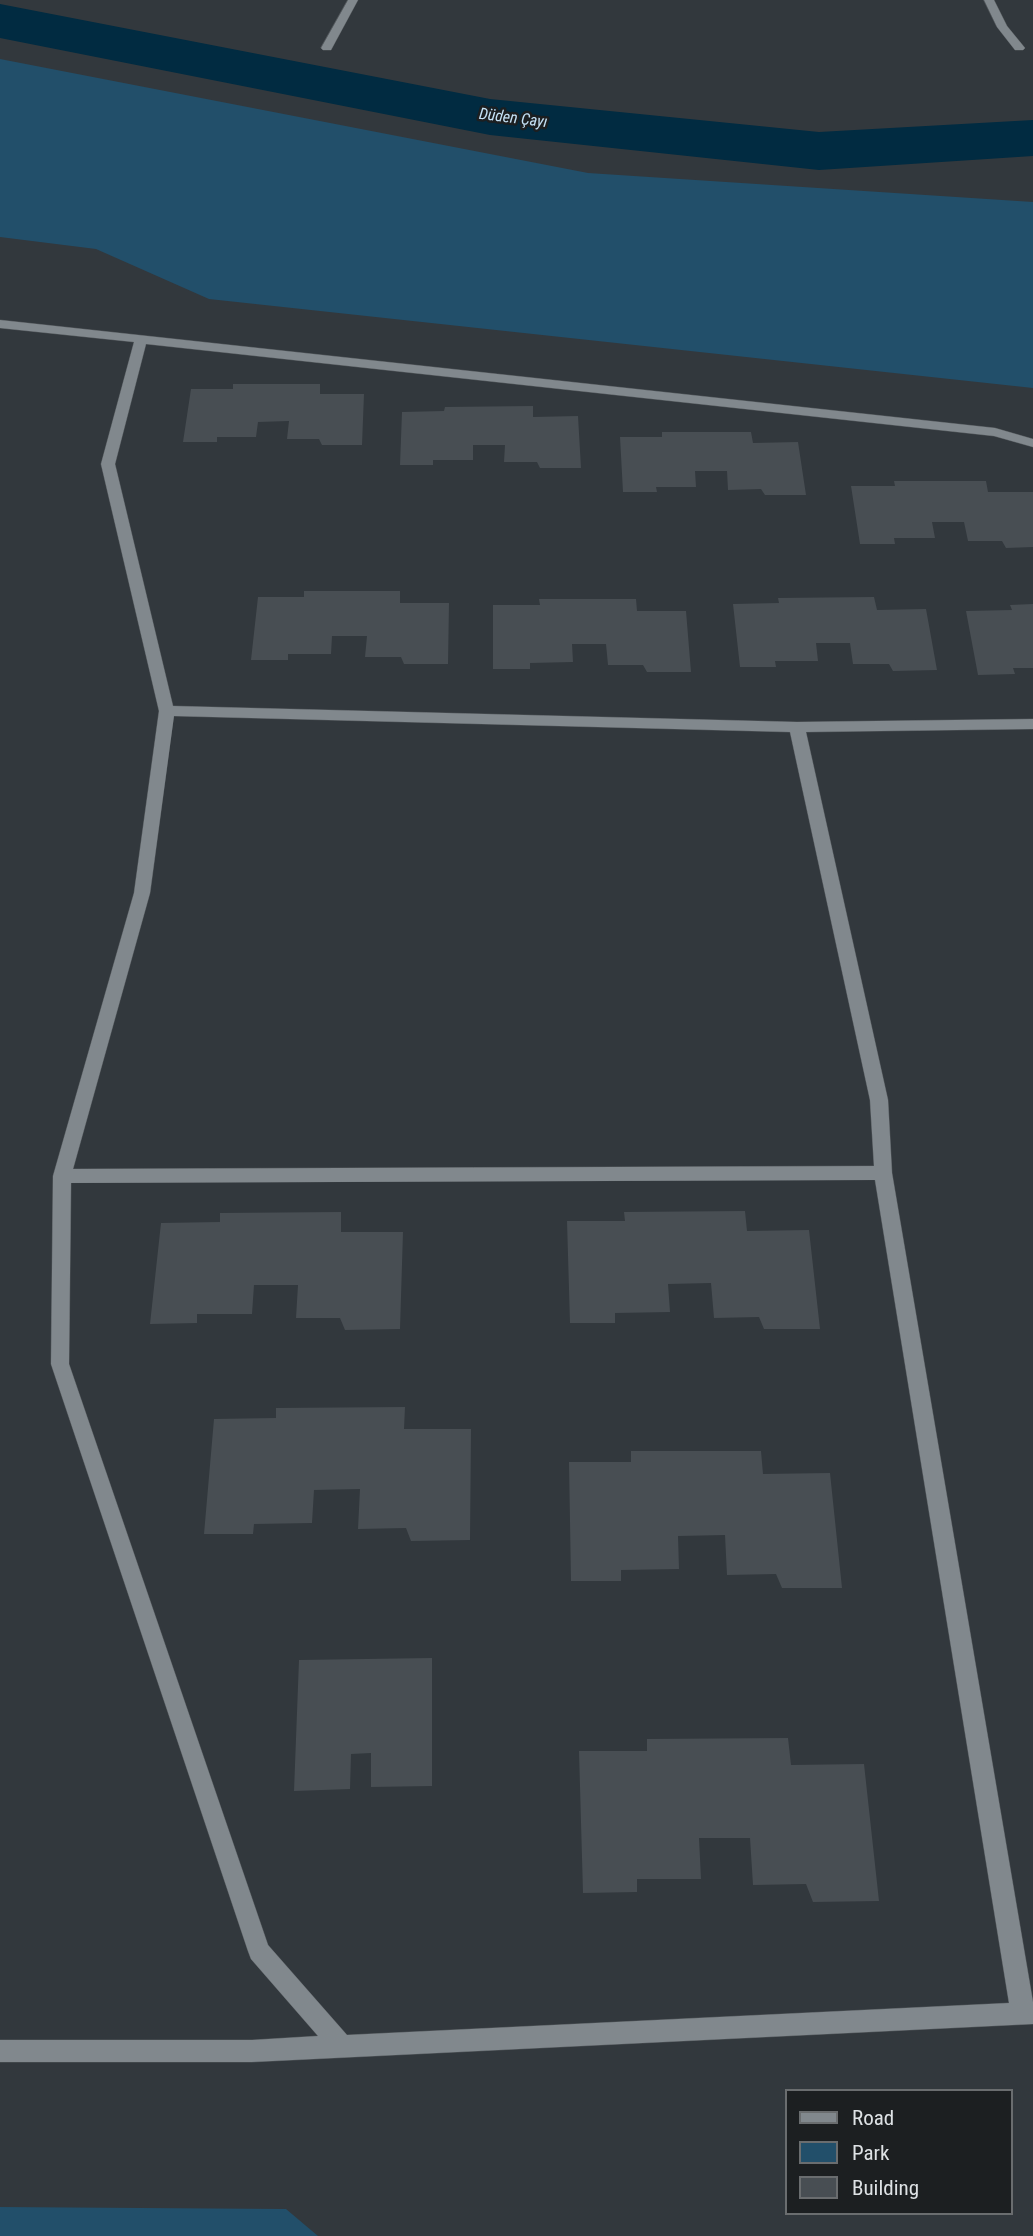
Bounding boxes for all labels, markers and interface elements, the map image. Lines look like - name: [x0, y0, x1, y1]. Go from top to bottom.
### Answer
- water label: Düden Çayı: [478, 105, 548, 133]
- legend: [785, 2089, 1012, 2215]
- text: Road: [852, 2106, 894, 2130]
- text: Park: [852, 2141, 889, 2165]
- text: Building: [852, 2176, 919, 2200]

